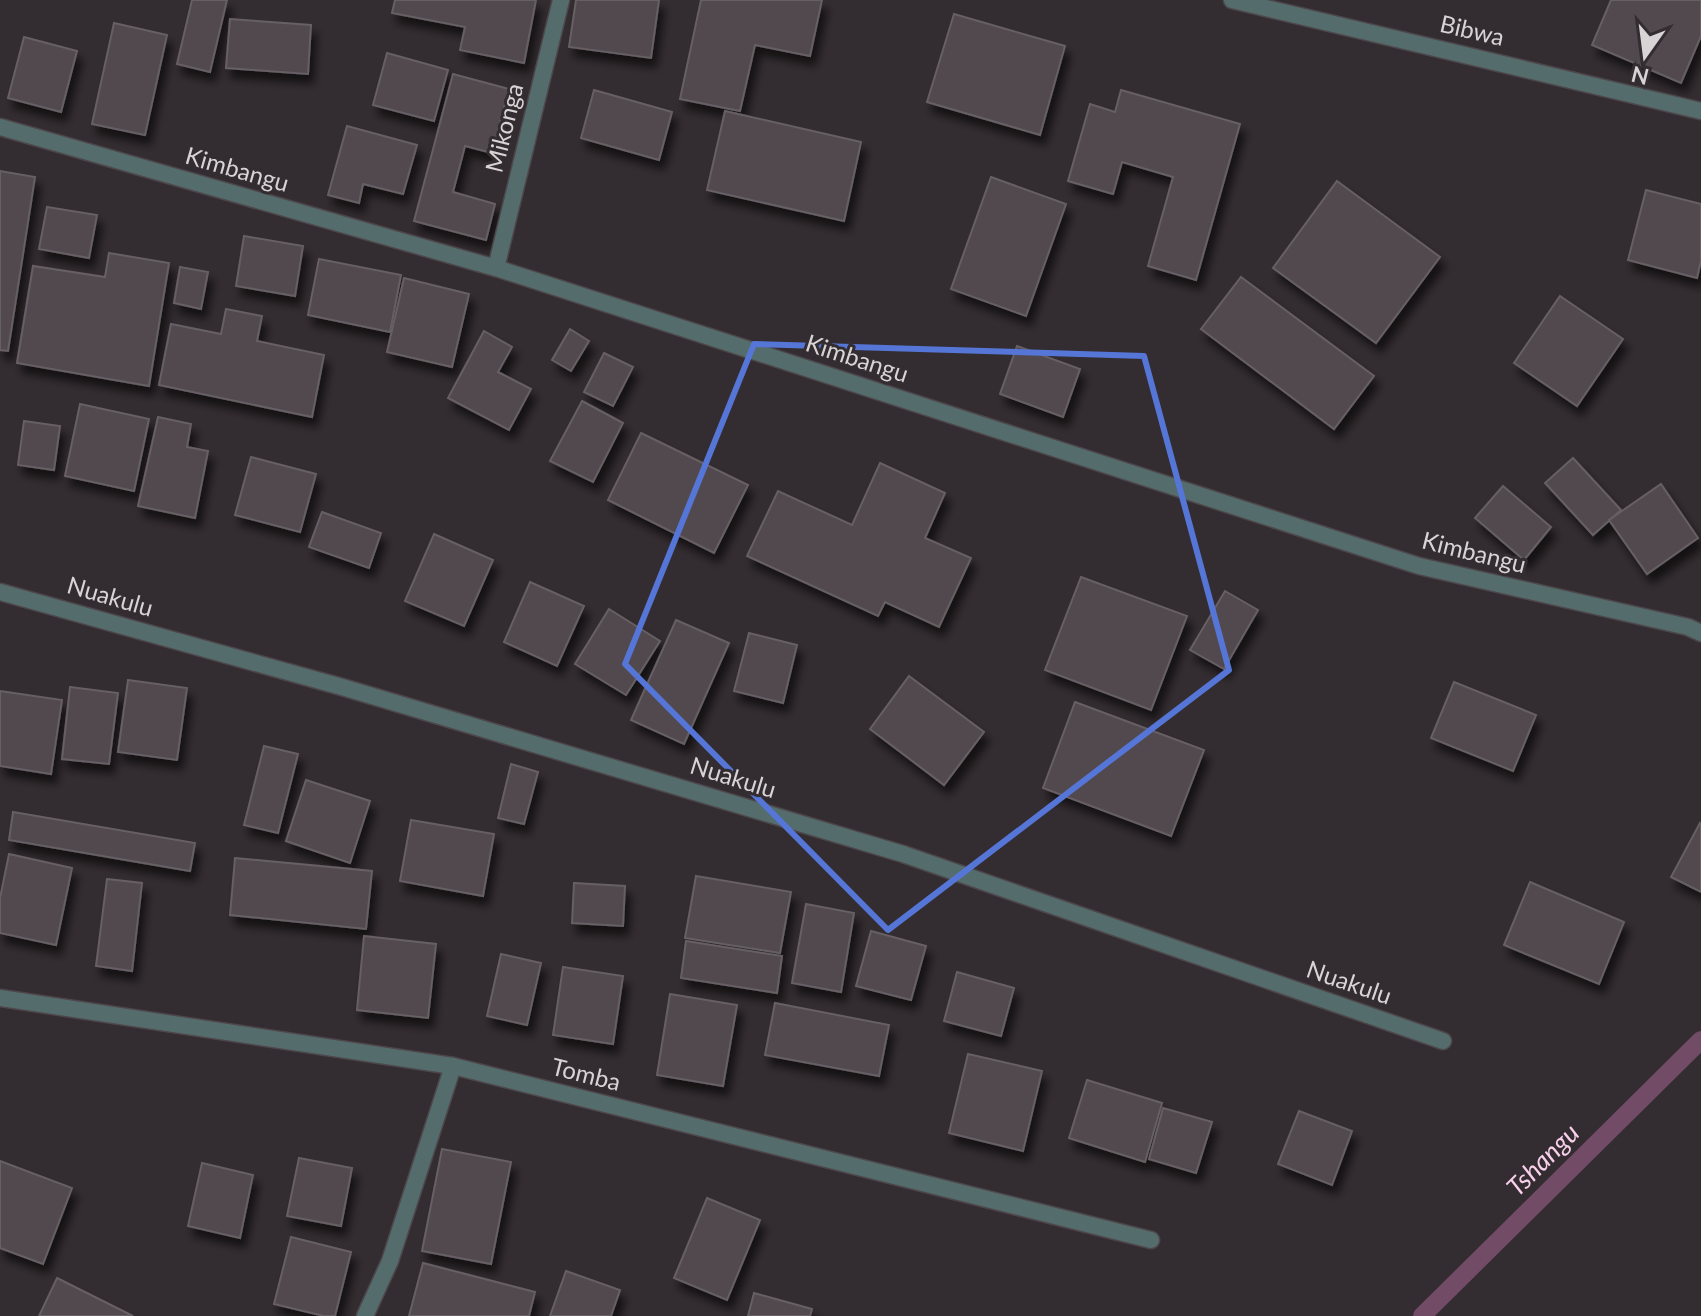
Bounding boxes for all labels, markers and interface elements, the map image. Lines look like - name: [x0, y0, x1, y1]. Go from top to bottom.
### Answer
- street label: Bibwa: [1437, 8, 1507, 51]
- north arrow: [1605, 16, 1685, 96]
- text: N: [1629, 61, 1652, 91]
- street label: Mikonga: [478, 80, 529, 175]
- street label: Kimbangu: [182, 140, 292, 197]
- street label: Kimbangu: [803, 327, 912, 388]
- street label: Kimbangu: [1419, 525, 1529, 578]
- street label: Nuakulu: [64, 569, 157, 622]
- street label: Nuakulu: [687, 750, 780, 803]
- street label: Nuakulu: [1303, 954, 1396, 1010]
- street label: Tomba: [549, 1051, 624, 1096]
- water label: Tshangu: [1499, 1116, 1585, 1202]

